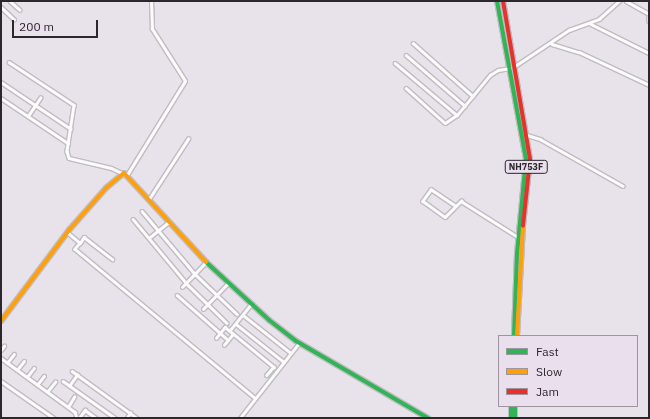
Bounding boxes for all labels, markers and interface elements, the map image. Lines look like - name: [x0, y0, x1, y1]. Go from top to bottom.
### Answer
- scale bar: [14, 12, 100, 38]
- text: 200 m: [19, 19, 54, 34]
- road number: NH753F: [504, 160, 548, 174]
- legend: [498, 335, 638, 407]
- text: Fast: [536, 344, 559, 359]
- text: Slow: [536, 364, 562, 379]
- text: Jam: [536, 384, 559, 399]

